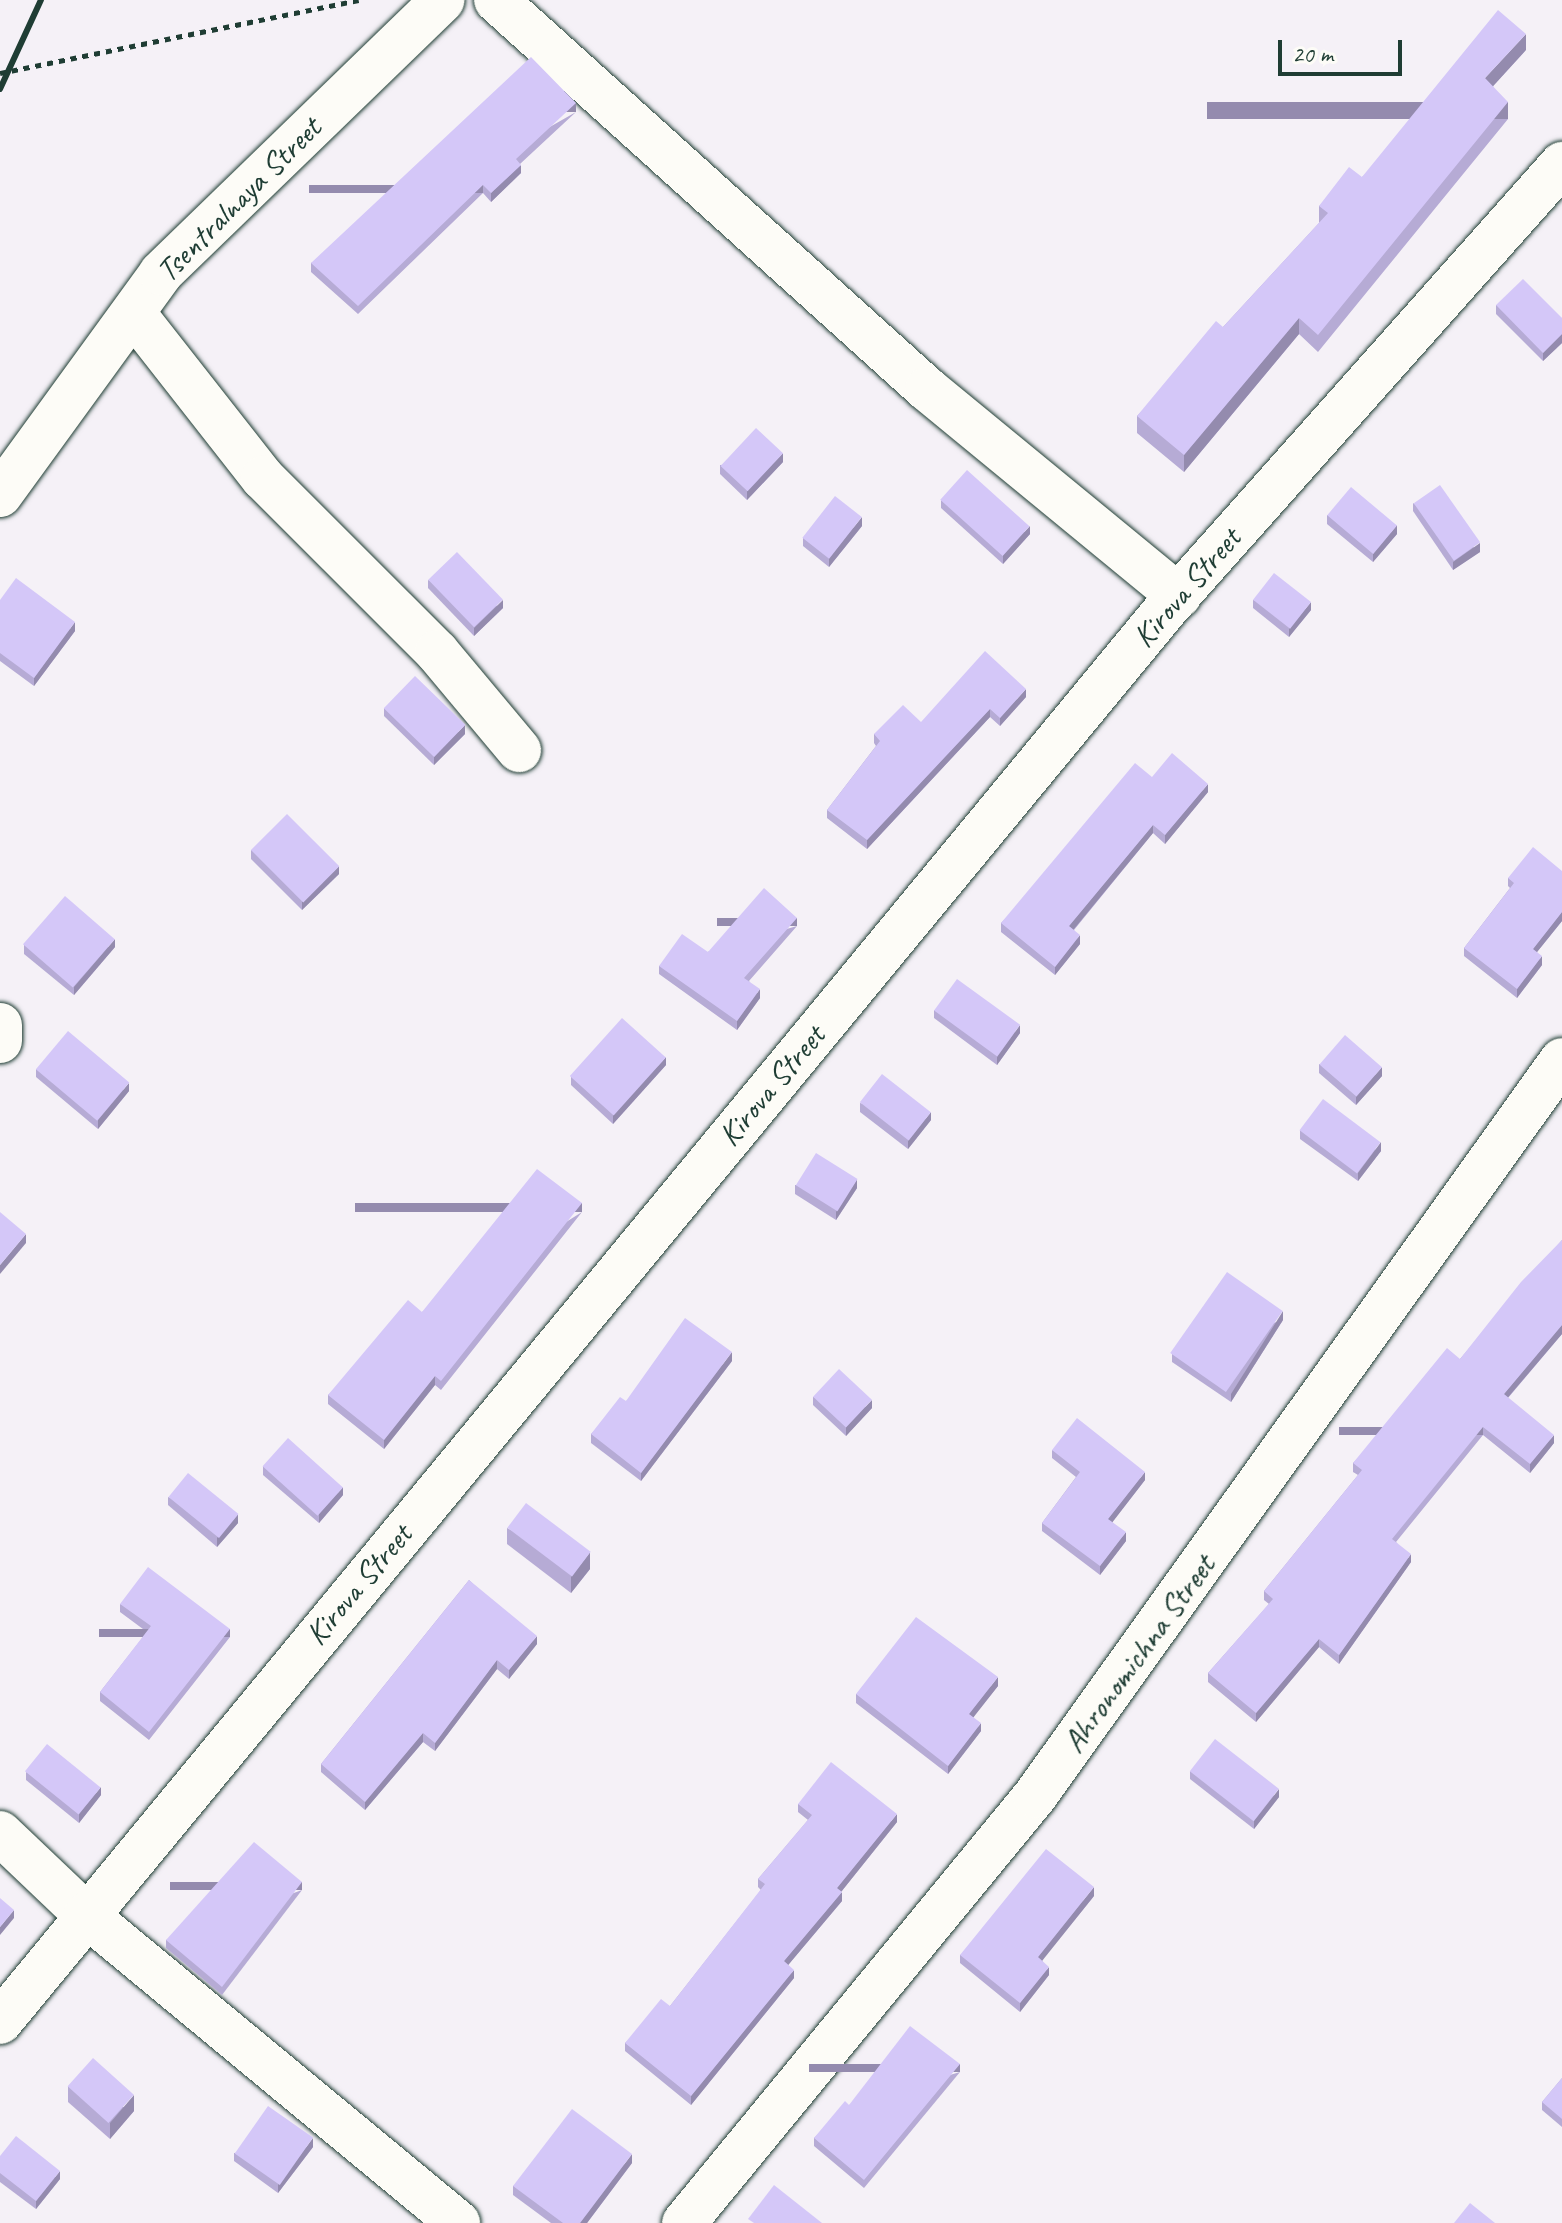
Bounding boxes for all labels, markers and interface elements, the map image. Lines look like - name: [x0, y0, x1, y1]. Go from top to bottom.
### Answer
- scale bar: [1282, 24, 1406, 74]
- text: 20 m: [1292, 39, 1333, 69]
- street label: Tsentralnaya Street: [148, 109, 330, 291]
- street label: Kirova Street: [1125, 520, 1249, 656]
- street label: Kirova Street: [710, 1018, 834, 1154]
- street label: Kirova Street: [297, 1517, 421, 1653]
- street label: Ahronomichna Street: [1054, 1548, 1224, 1760]

